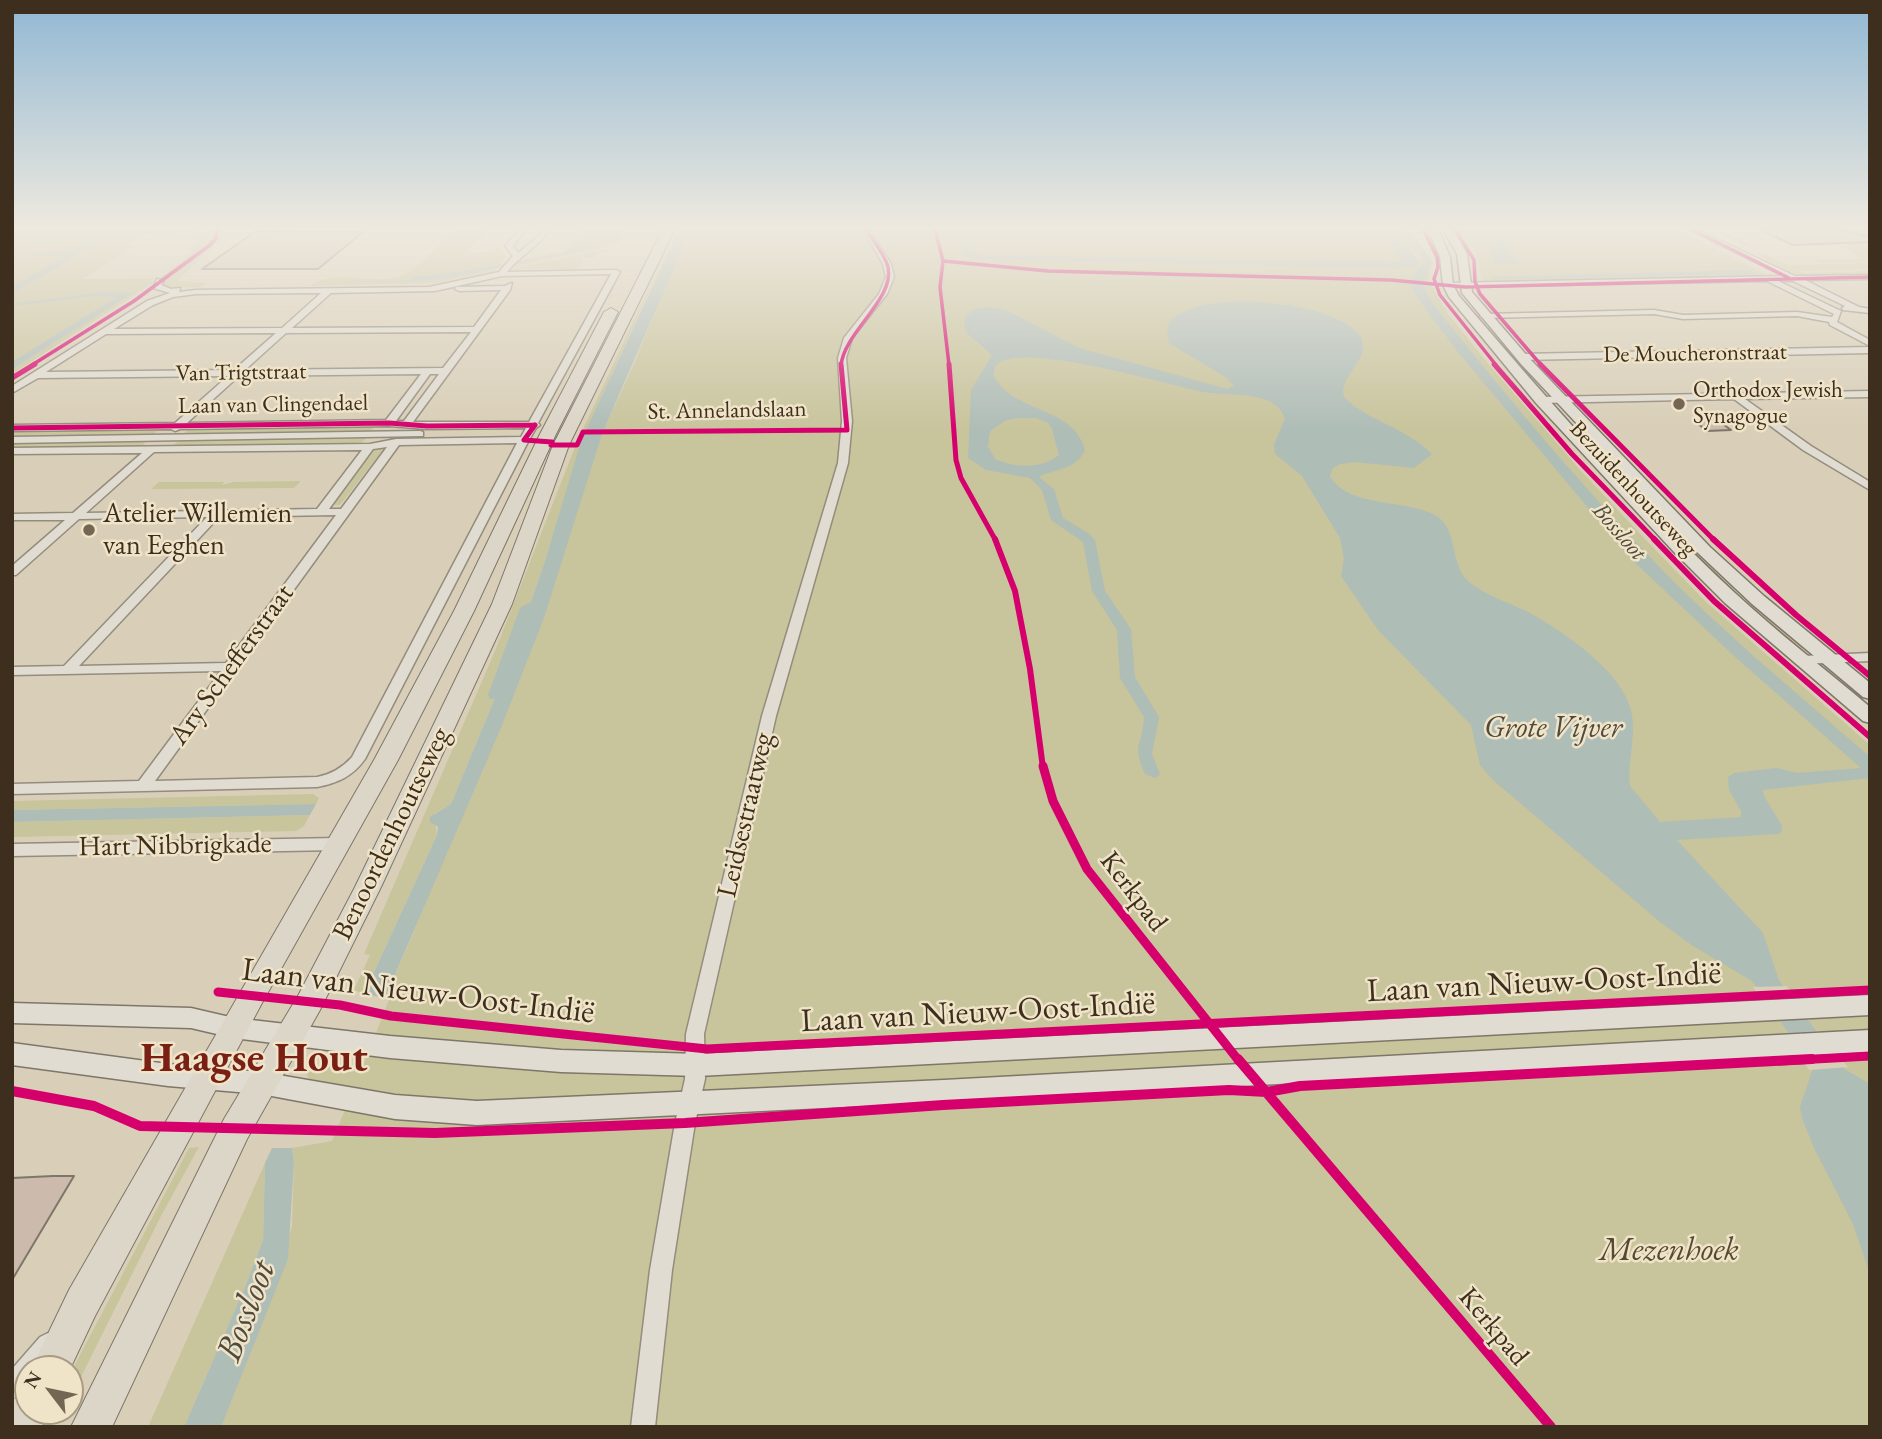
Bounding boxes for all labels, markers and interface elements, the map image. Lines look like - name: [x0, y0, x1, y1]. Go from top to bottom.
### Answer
- street label: De Moucheronstraat: [1603, 339, 1787, 369]
- street label: Van Trigtstraat: [175, 358, 307, 388]
- place label: Orthodox Jewish Synagogue: [1693, 377, 1843, 431]
- street label: Laan van Clingendael: [178, 390, 368, 420]
- street label: St. Annelandslaan: [647, 396, 807, 426]
- marker: Orthodox Jewish Synagogue: [1671, 396, 1687, 412]
- street label: Bezuidenhoutseweg: [1563, 416, 1703, 562]
- place label: Atelier Willemien van Eeghen: [103, 497, 292, 563]
- water label: Bossloot: [1586, 497, 1652, 567]
- marker: Atelier Willemien van Eeghen: [81, 522, 97, 538]
- street label: Ary Schefferstraat: [162, 578, 302, 752]
- water label: Grote Vijver: [1484, 711, 1622, 747]
- street label: Benoordenhoutseweg: [326, 722, 458, 946]
- street label: Leidsestraatweg: [711, 729, 781, 901]
- street label: Hart Nibbrigkade: [78, 828, 272, 864]
- street label: Kerkpad: [1092, 845, 1174, 939]
- street label: Laan van Nieuw-Oost-Indië: [240, 951, 596, 1033]
- street label: Laan van Nieuw-Oost-Indië: [1366, 954, 1722, 1012]
- street label: Laan van Nieuw-Oost-Indië: [800, 984, 1156, 1042]
- district label: Haagse Hout: [140, 1035, 368, 1085]
- park label: Mezenhoek: [1599, 1231, 1739, 1271]
- water label: Bossloot: [208, 1254, 286, 1368]
- street label: Kerkpad: [1451, 1281, 1535, 1373]
- north arrow: [14, 1355, 84, 1425]
- text: N: [18, 1367, 47, 1393]

